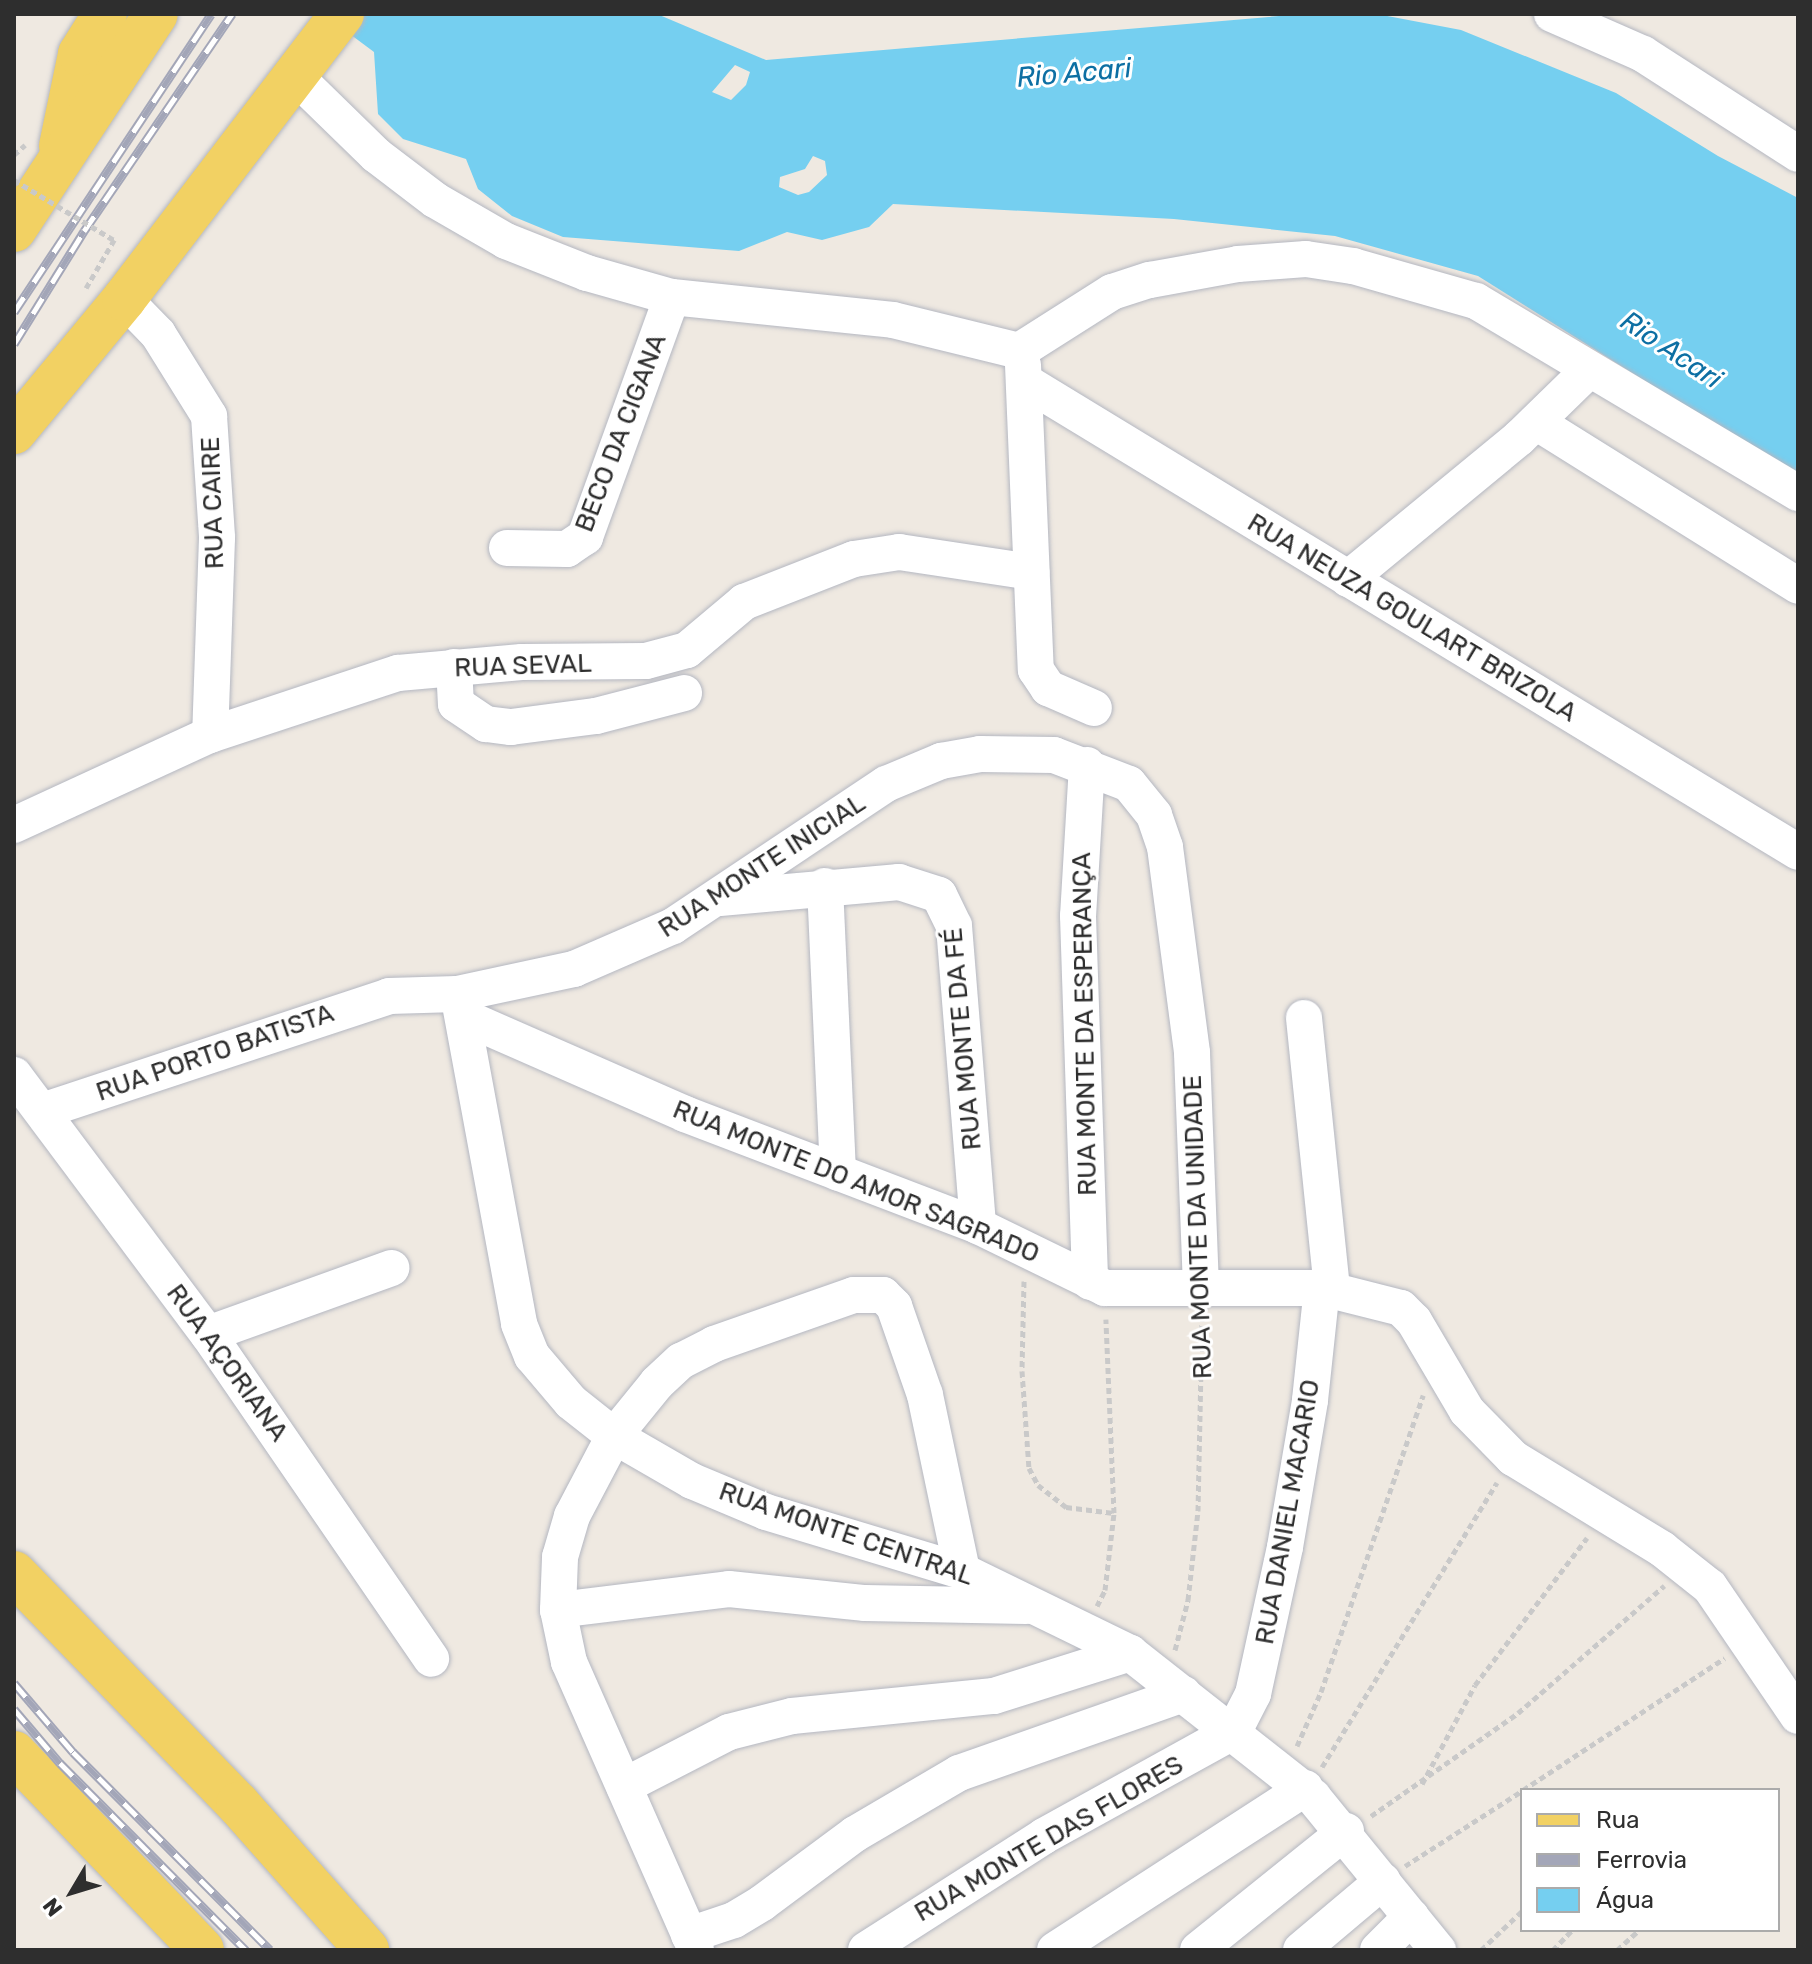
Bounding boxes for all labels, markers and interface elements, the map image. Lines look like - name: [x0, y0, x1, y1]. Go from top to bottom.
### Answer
- water label: Rio Acari: [1015, 51, 1133, 95]
- water label: Rio Acari: [1613, 304, 1729, 396]
- street label: BECO DA CIGANA: [569, 329, 673, 537]
- street label: RUA CAIRE: [195, 436, 231, 570]
- street label: RUA NEUZA GOULART BRIZOLA: [1241, 507, 1583, 729]
- street label: RUA SEVAL: [453, 648, 593, 684]
- street label: RUA MONTE INICIAL: [652, 787, 872, 945]
- street label: RUA MONTE DA ESPERANÇA: [1066, 851, 1104, 1197]
- street label: RUA MONTE DA FÉ: [938, 926, 988, 1152]
- street label: RUA PORTO BATISTA: [92, 998, 338, 1108]
- street label: RUA MONTE DA UNIDADE: [1177, 1074, 1219, 1380]
- street label: RUA MONTE DO AMOR SAGRADO: [668, 1094, 1044, 1270]
- street label: RUA AÇORIANA: [159, 1278, 295, 1448]
- street label: RUA DANIEL MACARIO: [1249, 1377, 1327, 1647]
- street label: RUA MONTE CENTRAL: [714, 1476, 978, 1592]
- street label: RUA MONTE DAS FLORES: [909, 1749, 1189, 1929]
- legend: [1520, 1788, 1780, 1932]
- text: Rua: [1596, 1806, 1639, 1834]
- text: Ferrovia: [1596, 1846, 1687, 1874]
- north arrow: [32, 1852, 112, 1932]
- text: Água: [1596, 1886, 1654, 1914]
- text: N: [37, 1893, 68, 1922]

